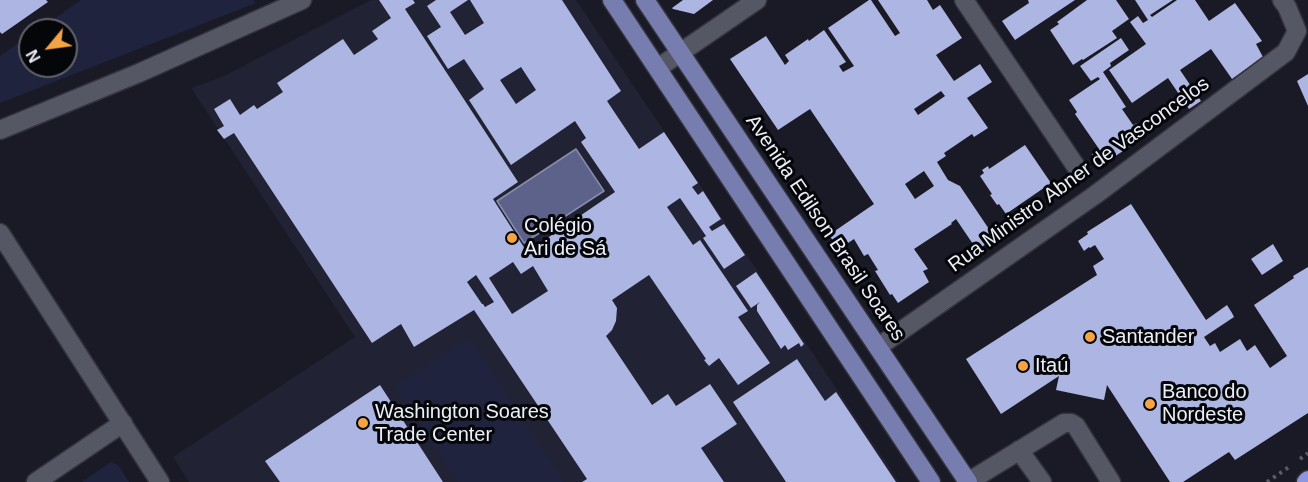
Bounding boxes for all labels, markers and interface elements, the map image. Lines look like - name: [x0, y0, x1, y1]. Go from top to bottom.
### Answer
- north arrow: [18, 18, 78, 78]
- text: N: [23, 47, 44, 65]
- street label: Rua Ministro Abner de Vasconcelos: [944, 72, 1214, 278]
- street label: Avenida Edilson Brasil Soares: [740, 110, 910, 346]
- place label: Colégio Ari de Sá: [524, 214, 606, 261]
- marker: Colégio Ari de Sá: [505, 231, 519, 245]
- place label: Santander: [1102, 325, 1194, 349]
- marker: Santander: [1083, 330, 1097, 344]
- place label: Itaú: [1035, 354, 1068, 378]
- marker: Itaú: [1016, 359, 1030, 373]
- place label: Banco do Nordeste: [1162, 380, 1247, 427]
- marker: Banco do Nordeste: [1143, 397, 1157, 411]
- place label: Washington Soares Trade Center: [375, 400, 549, 447]
- marker: Washington Soares Trade Center: [356, 416, 370, 430]

